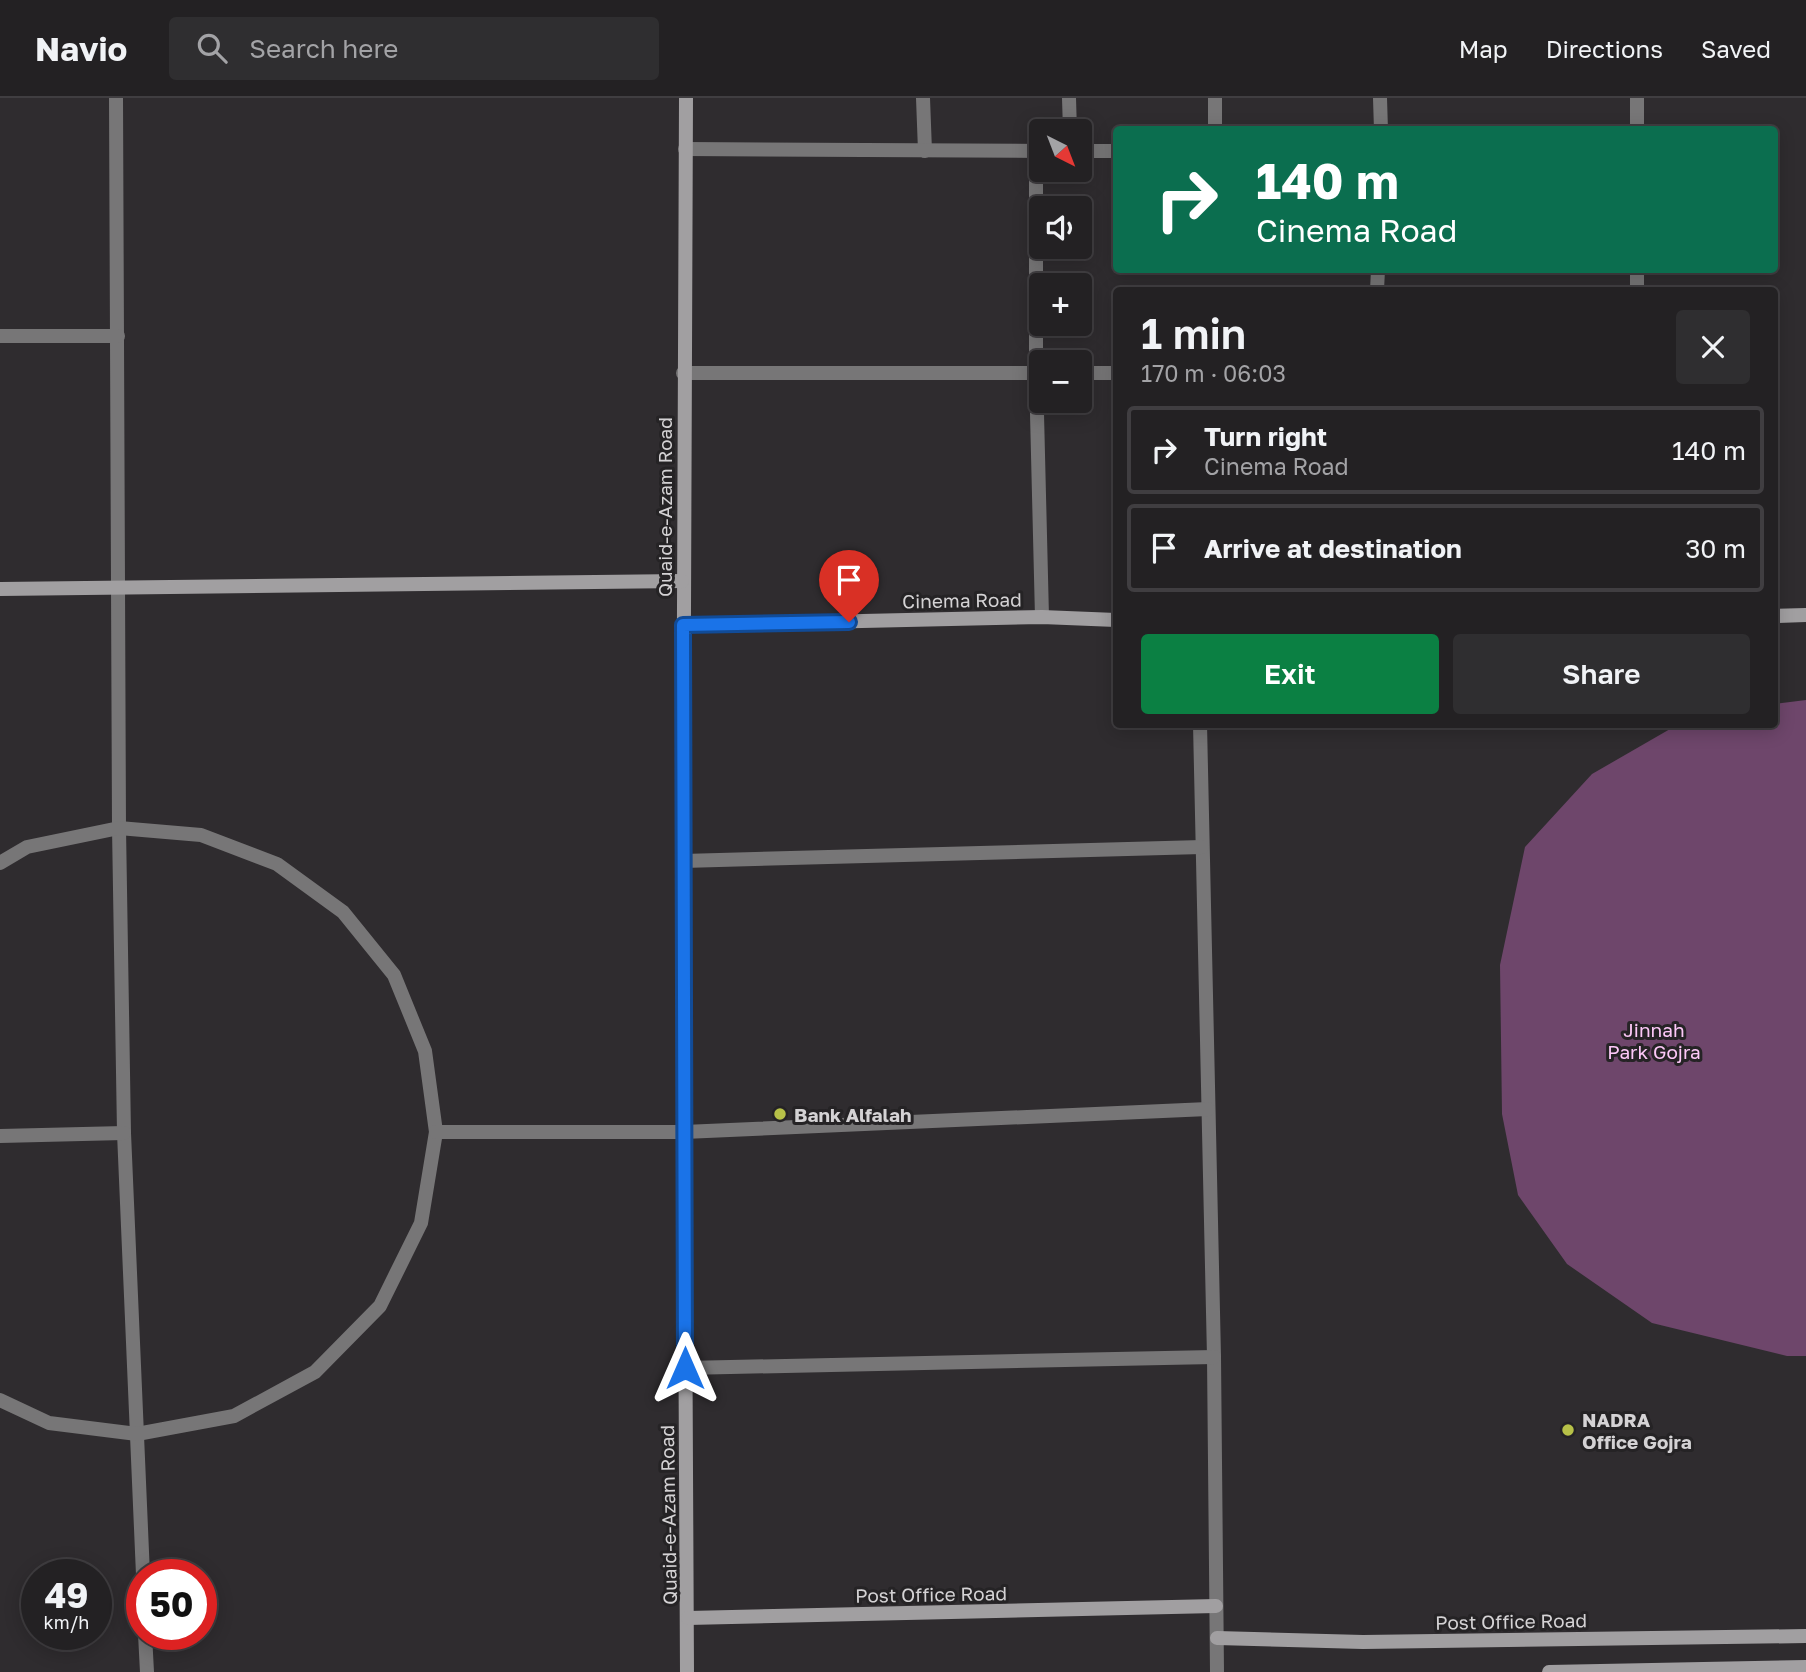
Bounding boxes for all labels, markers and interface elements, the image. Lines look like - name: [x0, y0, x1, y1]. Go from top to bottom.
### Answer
- search box: [169, 17, 659, 80]
- text: Navio: [35, 29, 127, 68]
- icon: search: [193, 29, 231, 67]
- text: Search here: [249, 33, 398, 64]
- text: Map: [1459, 34, 1508, 63]
- text: Directions: [1546, 34, 1663, 63]
- text: Saved: [1701, 34, 1771, 63]
- north arrow: [1029, 119, 1092, 182]
- map controls: [1029, 119, 1092, 413]
- text: 140 m: [1256, 151, 1399, 210]
- icon: right: [1141, 154, 1232, 245]
- button: sound: [1029, 196, 1092, 259]
- text: Cinema Road: [1256, 211, 1457, 249]
- button: +: [1029, 273, 1092, 336]
- text: 1 min: [1141, 308, 1246, 358]
- button: close: [1676, 310, 1750, 384]
- button: −: [1029, 350, 1092, 413]
- text: 170 m · 06:03: [1141, 359, 1286, 387]
- street label: Quaid-e-Azam Road: [653, 417, 676, 597]
- text: Turn right: [1204, 421, 1327, 452]
- icon: right: [1145, 431, 1183, 469]
- text: 140 m: [1672, 435, 1746, 466]
- text: Cinema Road: [1204, 452, 1349, 480]
- icon: arrive: [1145, 529, 1183, 567]
- text: Arrive at destination: [1204, 533, 1462, 564]
- text: 30 m: [1685, 533, 1746, 564]
- pin: [819, 550, 879, 622]
- icon: arrive: [830, 561, 868, 599]
- street label: Cinema Road: [902, 587, 1022, 613]
- button: Exit: [1141, 634, 1439, 714]
- button: Share: [1453, 634, 1750, 714]
- park label: Jinnah Park Gojra: [1607, 1018, 1701, 1063]
- place label: Bank Alfalah: [794, 1103, 911, 1126]
- marker: Bank Alfalah: [772, 1106, 788, 1122]
- position arrow: [648, 1331, 722, 1405]
- place label: NADRA Office Gojra: [1582, 1408, 1692, 1453]
- marker: NADRA Office Gojra: [1560, 1422, 1576, 1438]
- street label: Quaid-e-Azam Road: [655, 1425, 681, 1605]
- speed limit sign: 50: [126, 1559, 217, 1650]
- text: 49: [44, 1574, 89, 1616]
- street label: Post Office Road: [855, 1581, 1007, 1607]
- street label: Post Office Road: [1435, 1608, 1587, 1634]
- text: km/h: [44, 1611, 89, 1633]

